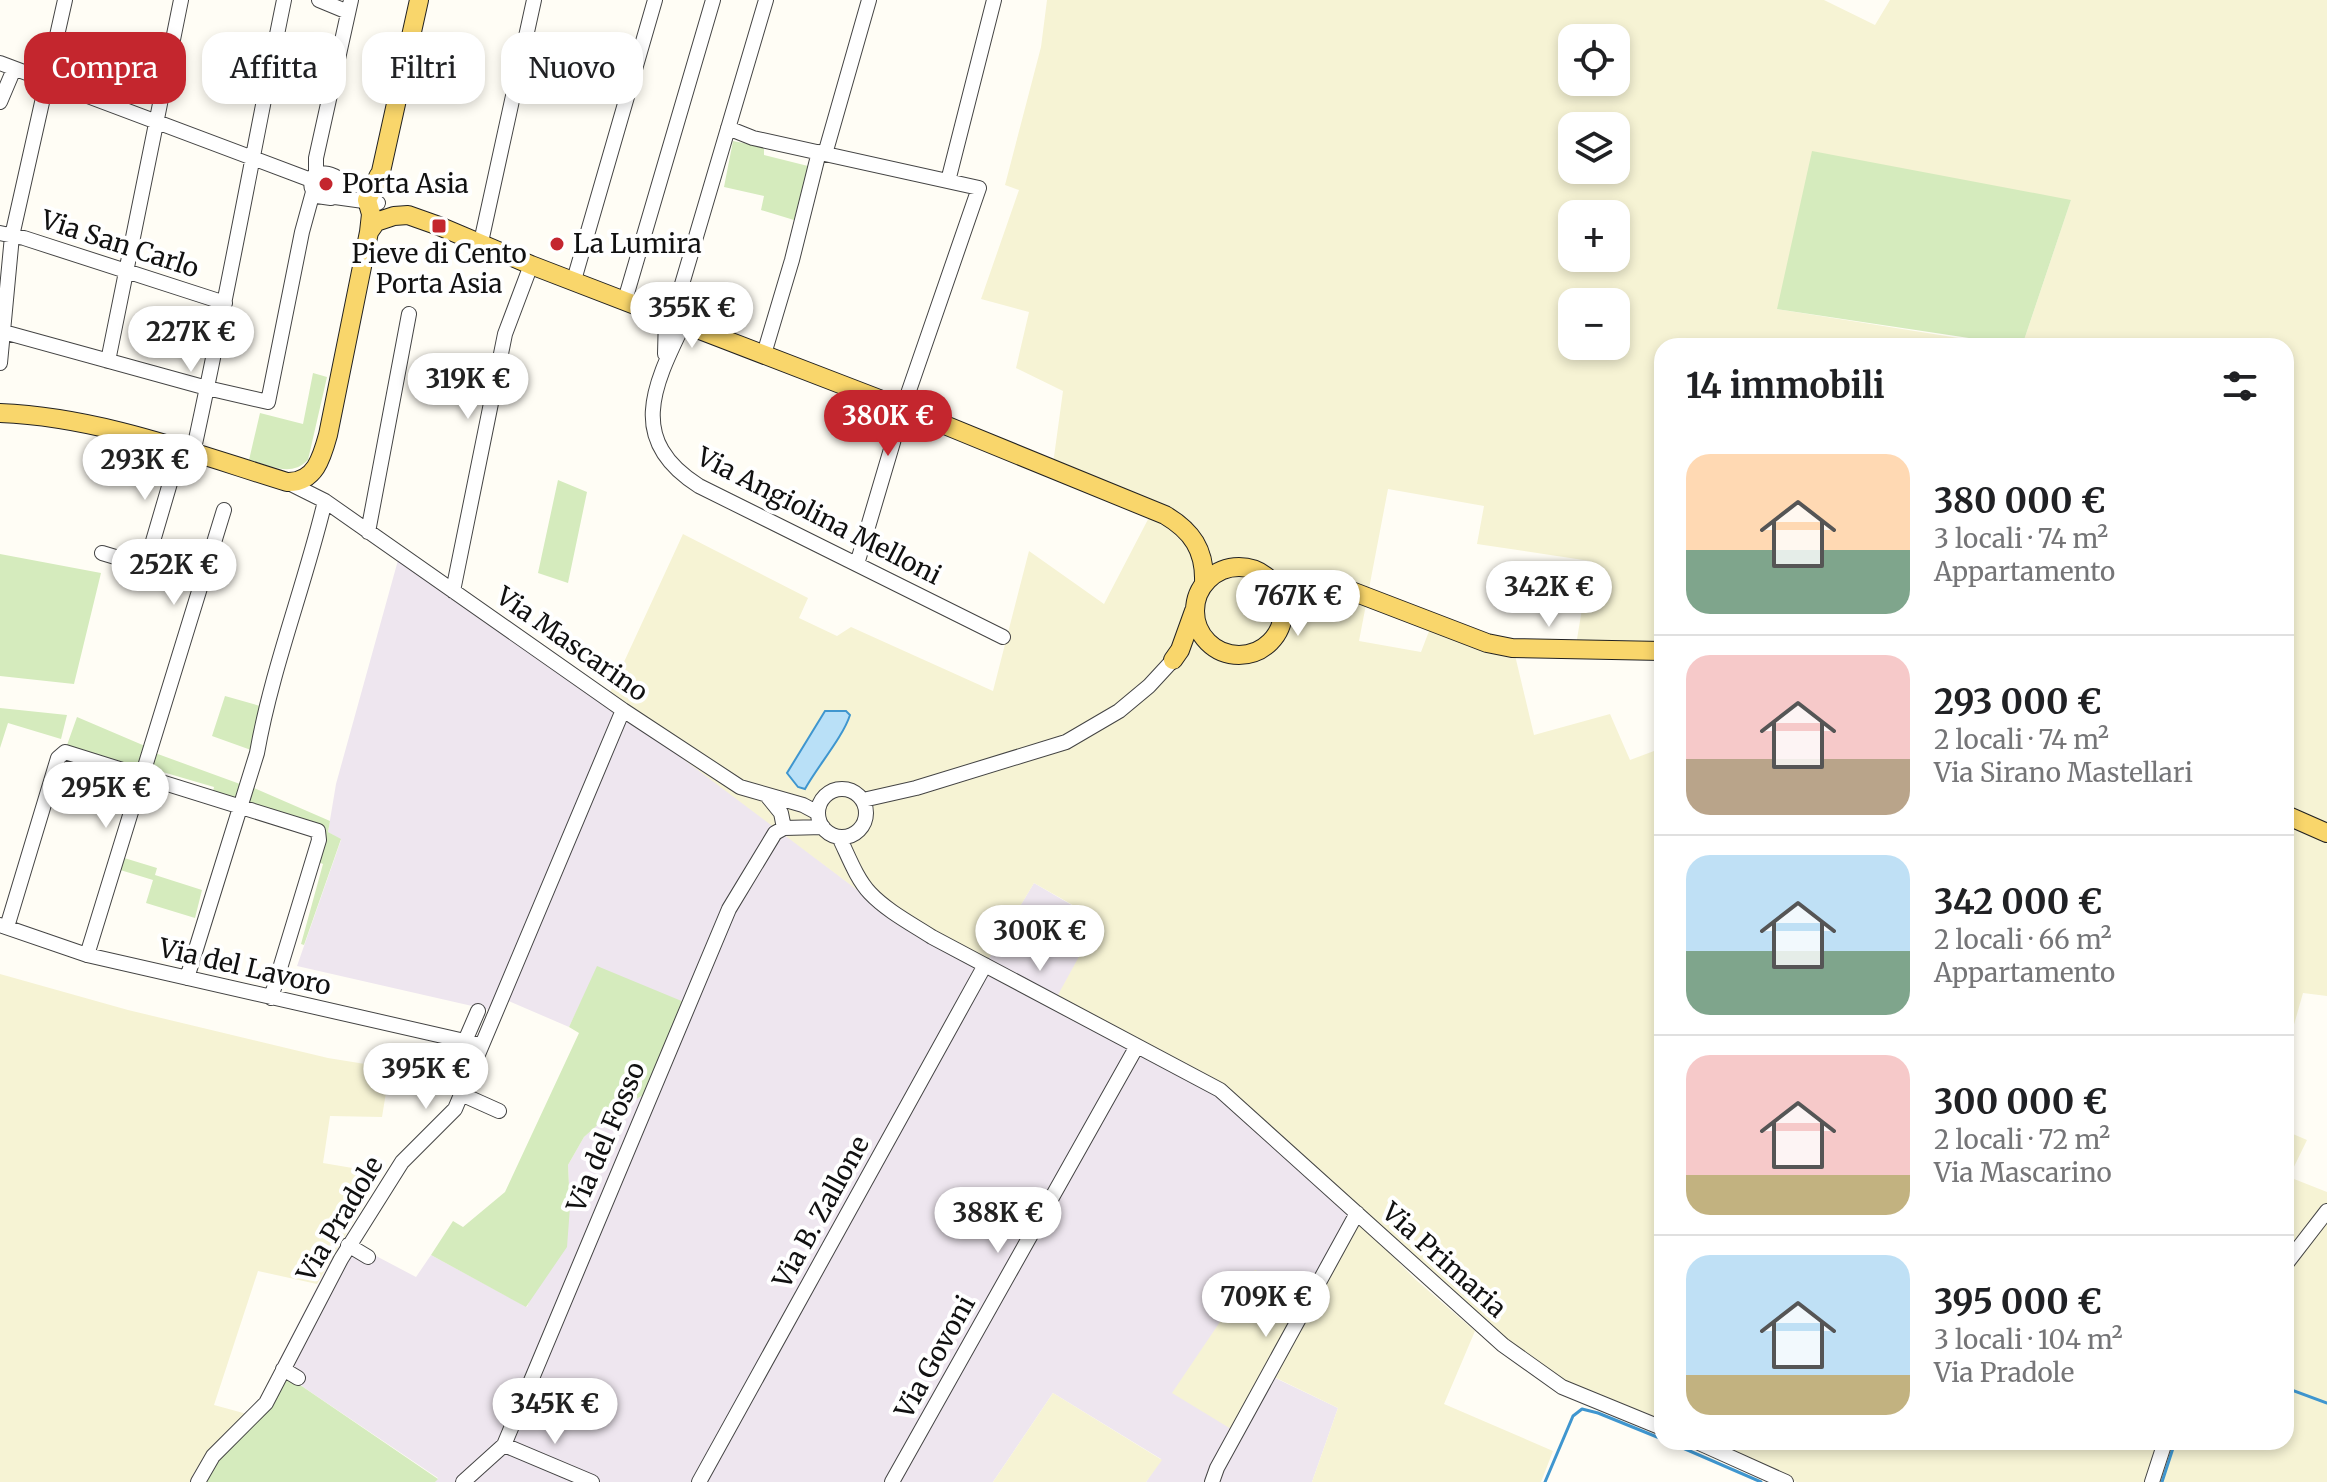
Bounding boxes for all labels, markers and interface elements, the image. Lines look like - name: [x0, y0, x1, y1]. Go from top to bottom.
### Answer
- map controls: [1558, 24, 1630, 360]
- button: locate: [1558, 24, 1630, 96]
- chip: Compra: [24, 32, 186, 104]
- chip: Affitta: [202, 32, 346, 104]
- chip: Filtri: [362, 32, 485, 104]
- chip: Nuovo: [501, 32, 643, 104]
- button: layers: [1558, 112, 1630, 184]
- place label: Porta Asia: [342, 167, 469, 200]
- marker: Porta Asia: [317, 175, 335, 193]
- button: +: [1558, 200, 1630, 272]
- street label: Via San Carlo: [36, 202, 203, 285]
- marker: Pieve di Cento Porta Asia: [430, 217, 448, 235]
- place label: La Lumira: [573, 227, 702, 260]
- marker: La Lumira: [548, 235, 566, 253]
- place label: Pieve di Cento Porta Asia: [351, 237, 527, 300]
- pin: 355K €: [627, 282, 757, 350]
- button: −: [1558, 288, 1630, 360]
- text: 355K €: [648, 291, 736, 324]
- pin: 227K €: [126, 306, 256, 374]
- text: 227K €: [146, 315, 236, 348]
- pin: 319K €: [403, 353, 533, 421]
- text: 319K €: [426, 362, 511, 395]
- icon: filters: [2218, 364, 2262, 408]
- text: 14 immobili: [1686, 365, 1885, 407]
- pin: 380K €: [823, 390, 953, 458]
- text: 380K €: [842, 399, 934, 432]
- pin: 293K €: [80, 434, 210, 502]
- street label: Via Angiolina Melloni: [691, 439, 947, 592]
- text: 293K €: [101, 443, 189, 476]
- text: 380 000 €: [1934, 480, 2106, 522]
- icon: home: [1750, 486, 1846, 582]
- text: 3 locali · 74 m²: [1934, 522, 2108, 555]
- pin: 252K €: [109, 539, 239, 607]
- text: 252K €: [130, 548, 218, 581]
- text: Appartamento: [1934, 555, 2115, 588]
- pin: 342K €: [1484, 561, 1614, 629]
- pin: 767K €: [1233, 570, 1363, 638]
- text: 342K €: [1504, 570, 1594, 603]
- street label: Via Mascarino: [489, 579, 655, 708]
- text: 767K €: [1254, 579, 1342, 612]
- text: 293 000 €: [1934, 681, 2102, 723]
- icon: home: [1750, 687, 1846, 783]
- text: 2 locali · 74 m²: [1934, 723, 2109, 756]
- text: Via Sirano Mastellari: [1934, 756, 2193, 789]
- pin: 295K €: [41, 762, 171, 830]
- text: 295K €: [61, 771, 151, 804]
- text: 342 000 €: [1934, 881, 2102, 923]
- icon: home: [1750, 887, 1846, 983]
- pin: 300K €: [975, 905, 1105, 973]
- text: 300K €: [993, 914, 1087, 947]
- text: 2 locali · 66 m²: [1934, 923, 2112, 956]
- street label: Via del Lavoro: [155, 930, 334, 1002]
- text: Appartamento: [1934, 956, 2115, 989]
- pin: 395K €: [361, 1043, 491, 1111]
- text: 395K €: [381, 1052, 471, 1085]
- street label: Via del Fosso: [559, 1057, 652, 1218]
- text: 300 000 €: [1934, 1081, 2108, 1123]
- icon: home: [1750, 1087, 1846, 1183]
- text: 2 locali · 72 m²: [1934, 1123, 2110, 1156]
- street label: Via B. Zallone: [765, 1130, 876, 1295]
- street label: Via Pradole: [289, 1150, 390, 1288]
- text: Via Mascarino: [1934, 1156, 2112, 1189]
- pin: 388K €: [933, 1187, 1063, 1255]
- street label: Via Primaria: [1374, 1194, 1513, 1324]
- text: 388K €: [952, 1196, 1044, 1229]
- pin: 709K €: [1201, 1271, 1331, 1339]
- text: 709K €: [1220, 1280, 1312, 1313]
- text: 395 000 €: [1934, 1281, 2102, 1323]
- icon: home: [1750, 1287, 1846, 1383]
- street label: Via Govoni: [887, 1290, 982, 1425]
- text: 3 locali · 104 m²: [1934, 1323, 2123, 1356]
- text: Via Pradole: [1934, 1356, 2074, 1389]
- pin: 345K €: [490, 1378, 620, 1446]
- text: 345K €: [511, 1387, 599, 1420]

